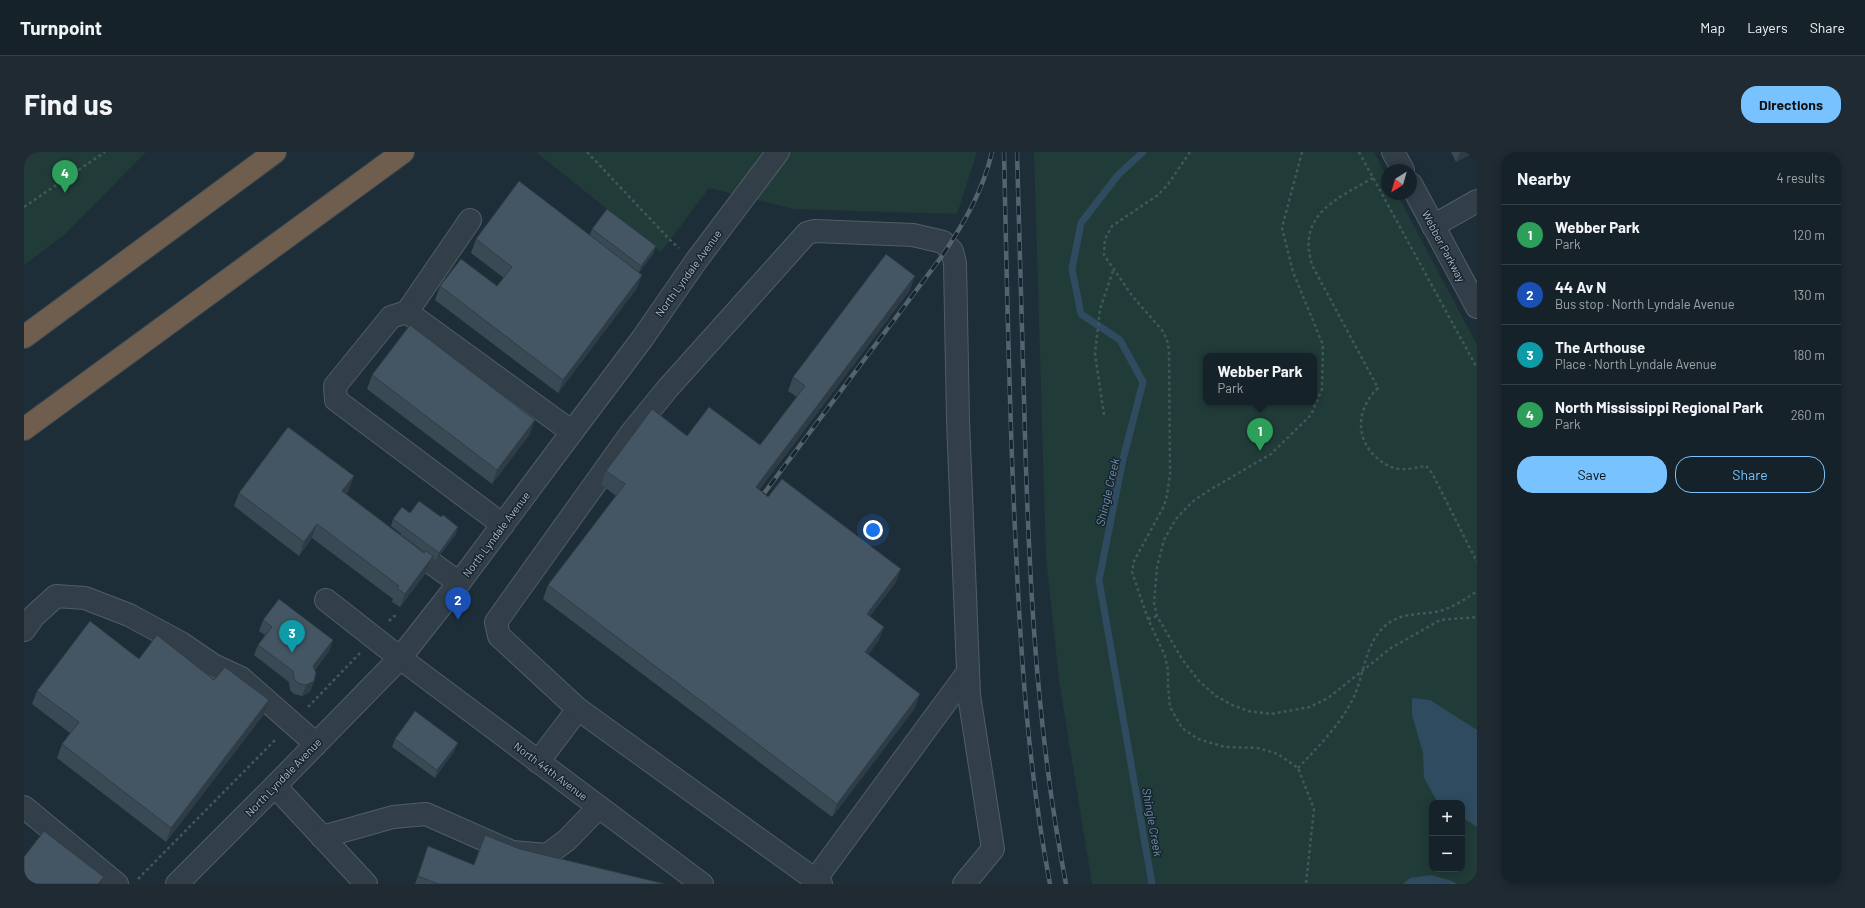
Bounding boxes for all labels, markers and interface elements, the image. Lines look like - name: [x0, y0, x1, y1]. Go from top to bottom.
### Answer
- text: Turnpoint: [20, 16, 102, 39]
- text: Map: [1700, 19, 1725, 36]
- text: Layers: [1747, 19, 1788, 36]
- text: Share: [1810, 19, 1845, 36]
- button: Directions: [1741, 86, 1841, 123]
- text: Find us: [24, 87, 113, 121]
- pin: 4: [52, 160, 78, 193]
- north arrow: [1381, 164, 1417, 200]
- text: Nearby: [1517, 168, 1571, 188]
- text: 4 results: [1777, 170, 1825, 186]
- street label: Webber Parkway: [1420, 208, 1468, 284]
- text: Webber Park: [1555, 218, 1640, 236]
- street label: North Lyndale Avenue: [652, 227, 724, 319]
- text: 1: [1528, 227, 1532, 243]
- text: 120 m: [1793, 227, 1825, 243]
- text: Park: [1555, 236, 1581, 252]
- text: 44 Av N: [1555, 278, 1606, 296]
- text: 2: [1526, 287, 1534, 303]
- text: 130 m: [1793, 287, 1825, 303]
- text: Bus stop · North Lyndale Avenue: [1555, 296, 1735, 312]
- text: The Arthouse: [1555, 338, 1645, 356]
- text: 3: [1526, 347, 1534, 363]
- text: 180 m: [1793, 347, 1825, 363]
- popup: [1203, 353, 1317, 405]
- text: Place · North Lyndale Avenue: [1555, 356, 1717, 372]
- text: Webber Park: [1218, 362, 1302, 380]
- text: Park: [1218, 380, 1243, 396]
- text: North Mississippi Regional Park: [1555, 398, 1763, 416]
- text: 4: [1526, 407, 1534, 423]
- text: 260 m: [1791, 407, 1825, 423]
- text: Park: [1555, 416, 1581, 432]
- pin: 1: [1247, 418, 1273, 451]
- button: Save: [1517, 456, 1667, 493]
- button: Share: [1675, 456, 1825, 493]
- water label: Shingle Creek: [1092, 457, 1122, 527]
- street label: North Lyndale Avenue: [460, 488, 533, 579]
- your location: [863, 520, 883, 540]
- pin: 2: [445, 587, 471, 620]
- pin: 3: [279, 620, 305, 653]
- street label: North Lyndale Avenue: [242, 735, 324, 819]
- street label: North 44th Avenue: [512, 739, 591, 803]
- water label: Shingle Creek: [1140, 787, 1166, 857]
- map controls: [1429, 800, 1465, 872]
- button: +: [1429, 800, 1465, 836]
- button: −: [1429, 836, 1465, 872]

